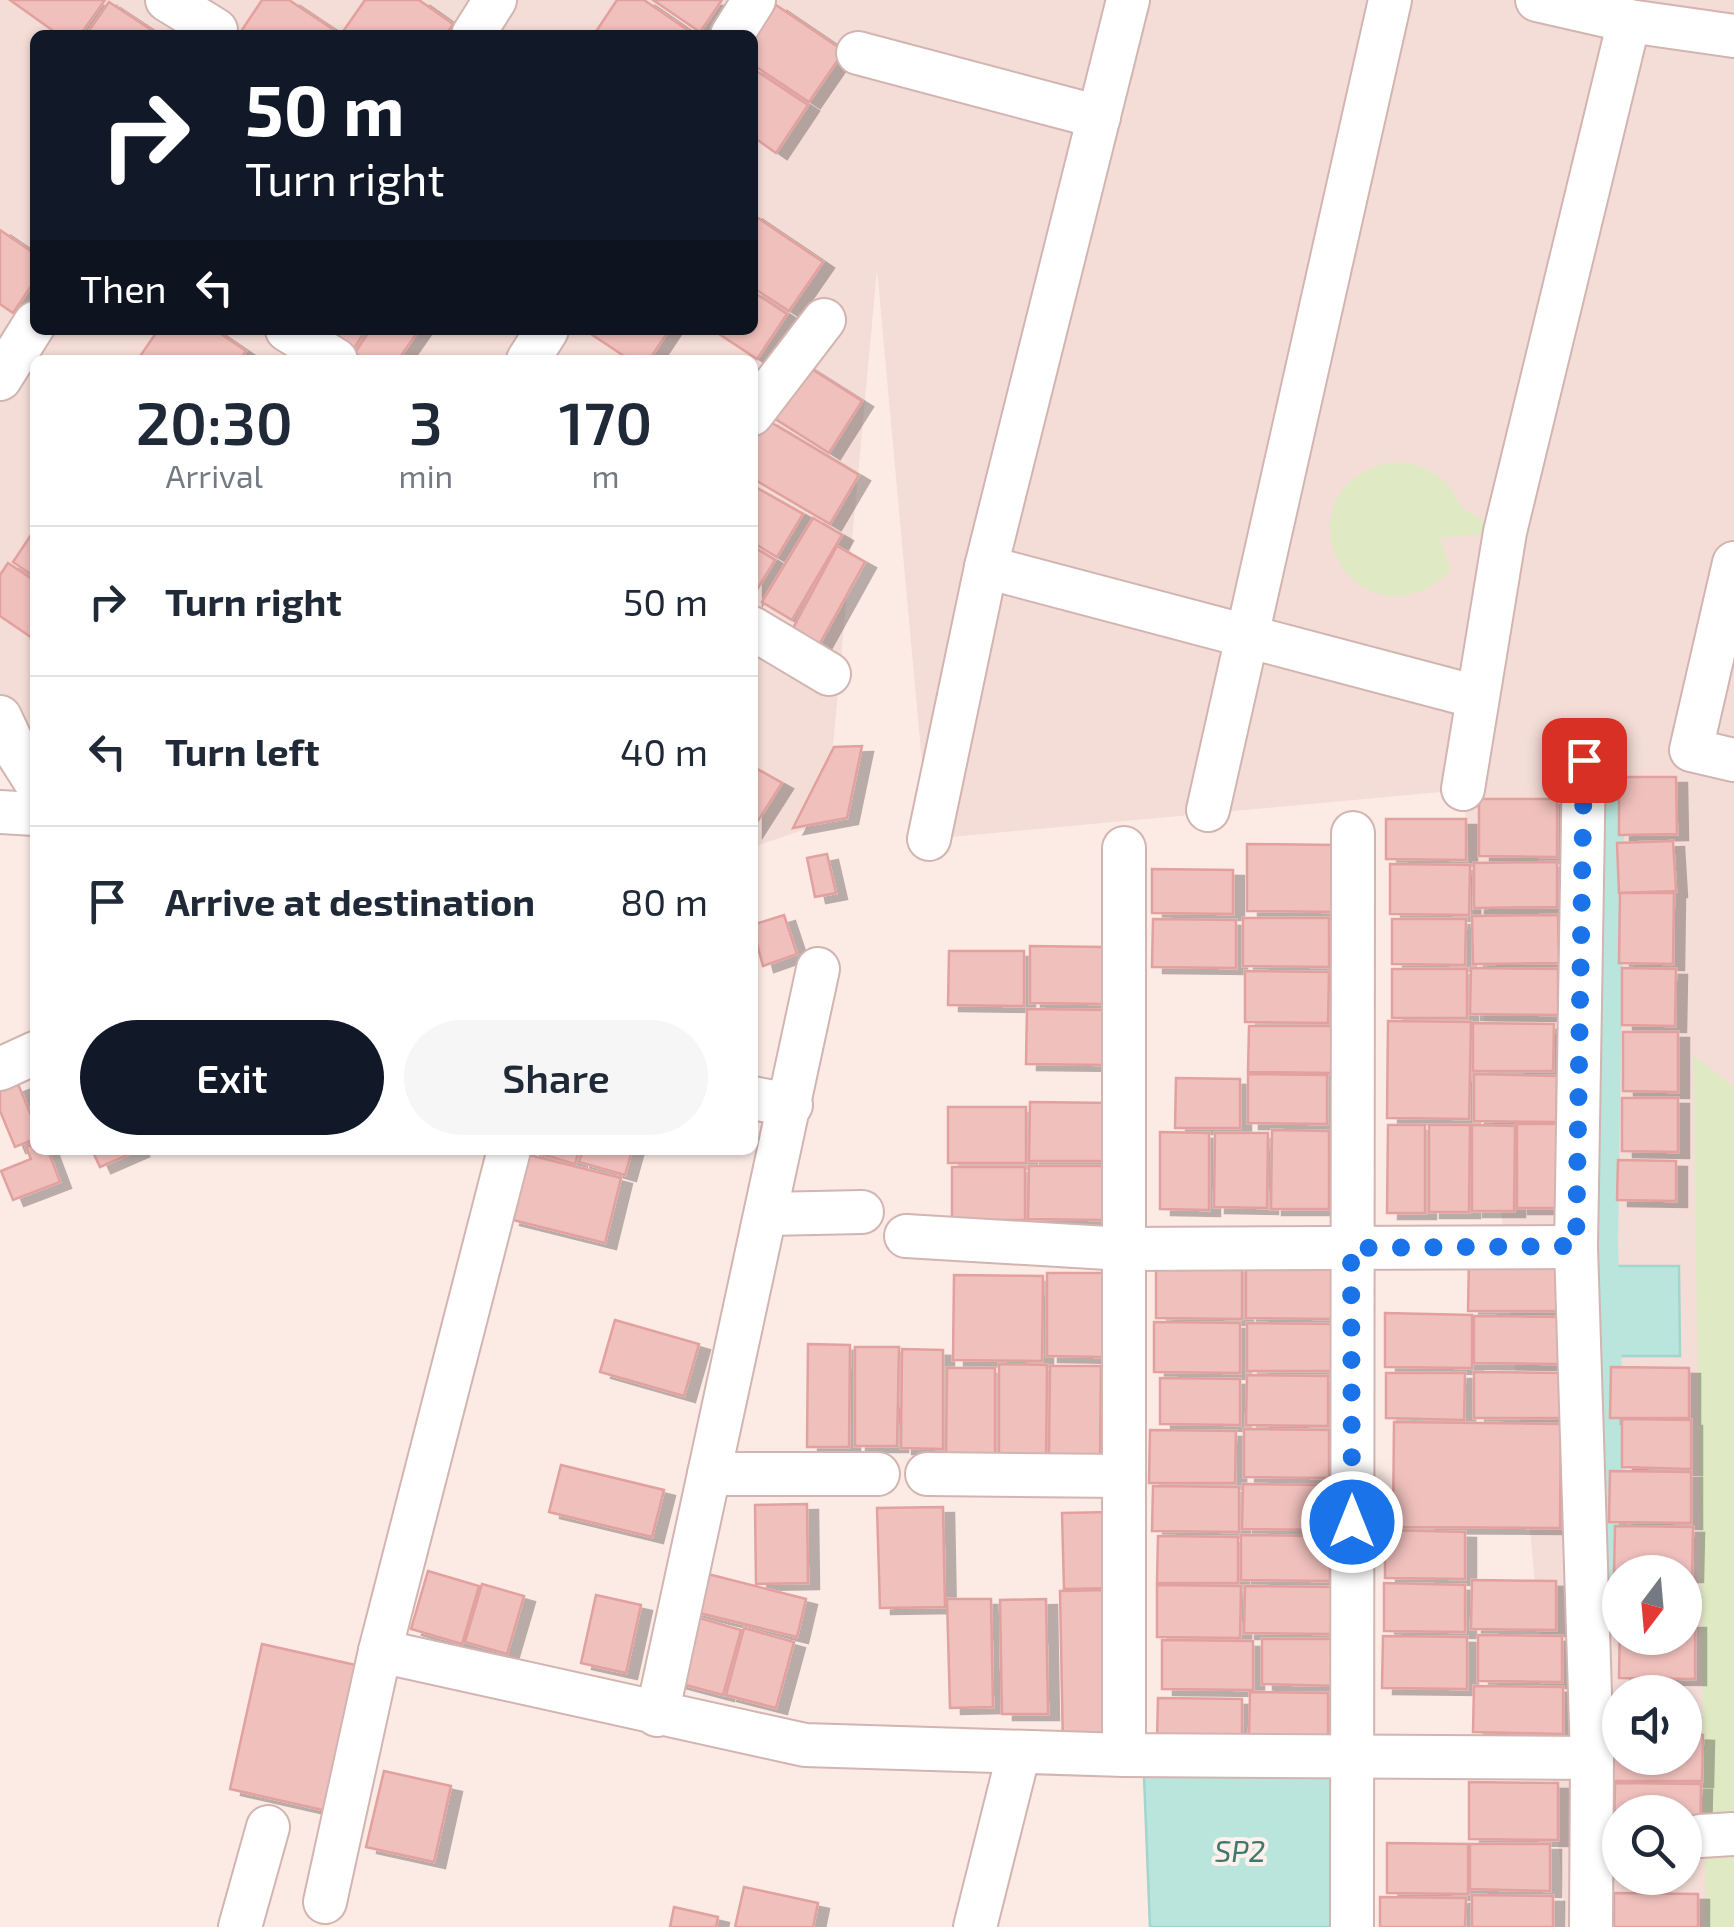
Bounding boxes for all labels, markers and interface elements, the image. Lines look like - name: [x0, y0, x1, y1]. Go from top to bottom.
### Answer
- text: 50 m: [245, 66, 405, 150]
- icon: right: [80, 70, 210, 200]
- text: Turn right: [245, 151, 445, 205]
- icon: left: [187, 260, 242, 315]
- text: Then: [80, 265, 167, 311]
- text: 20:30: [136, 385, 293, 457]
- text: 3: [409, 385, 443, 457]
- text: 170: [559, 385, 652, 457]
- text: Arrival: [166, 456, 263, 494]
- text: min: [399, 456, 453, 494]
- text: m: [592, 456, 620, 494]
- icon: right: [80, 574, 135, 629]
- text: Turn right: [165, 578, 342, 624]
- text: 50 m: [623, 578, 708, 624]
- pin: [1542, 718, 1627, 803]
- icon: left: [80, 724, 135, 779]
- text: Turn left: [165, 728, 320, 774]
- text: 40 m: [620, 728, 708, 774]
- icon: arrive: [1557, 733, 1612, 788]
- icon: arrive: [80, 874, 135, 929]
- text: Arrive at destination: [165, 878, 535, 924]
- text: 80 m: [620, 878, 708, 924]
- button: Exit: [80, 1020, 384, 1135]
- button: Share: [404, 1020, 708, 1135]
- position arrow: [1300, 1470, 1404, 1574]
- north arrow: [1602, 1555, 1702, 1655]
- map controls: [1602, 1555, 1702, 1895]
- button: sound: [1602, 1675, 1702, 1775]
- button: search: [1602, 1795, 1702, 1895]
- water label: SP2: [1214, 1832, 1266, 1868]

